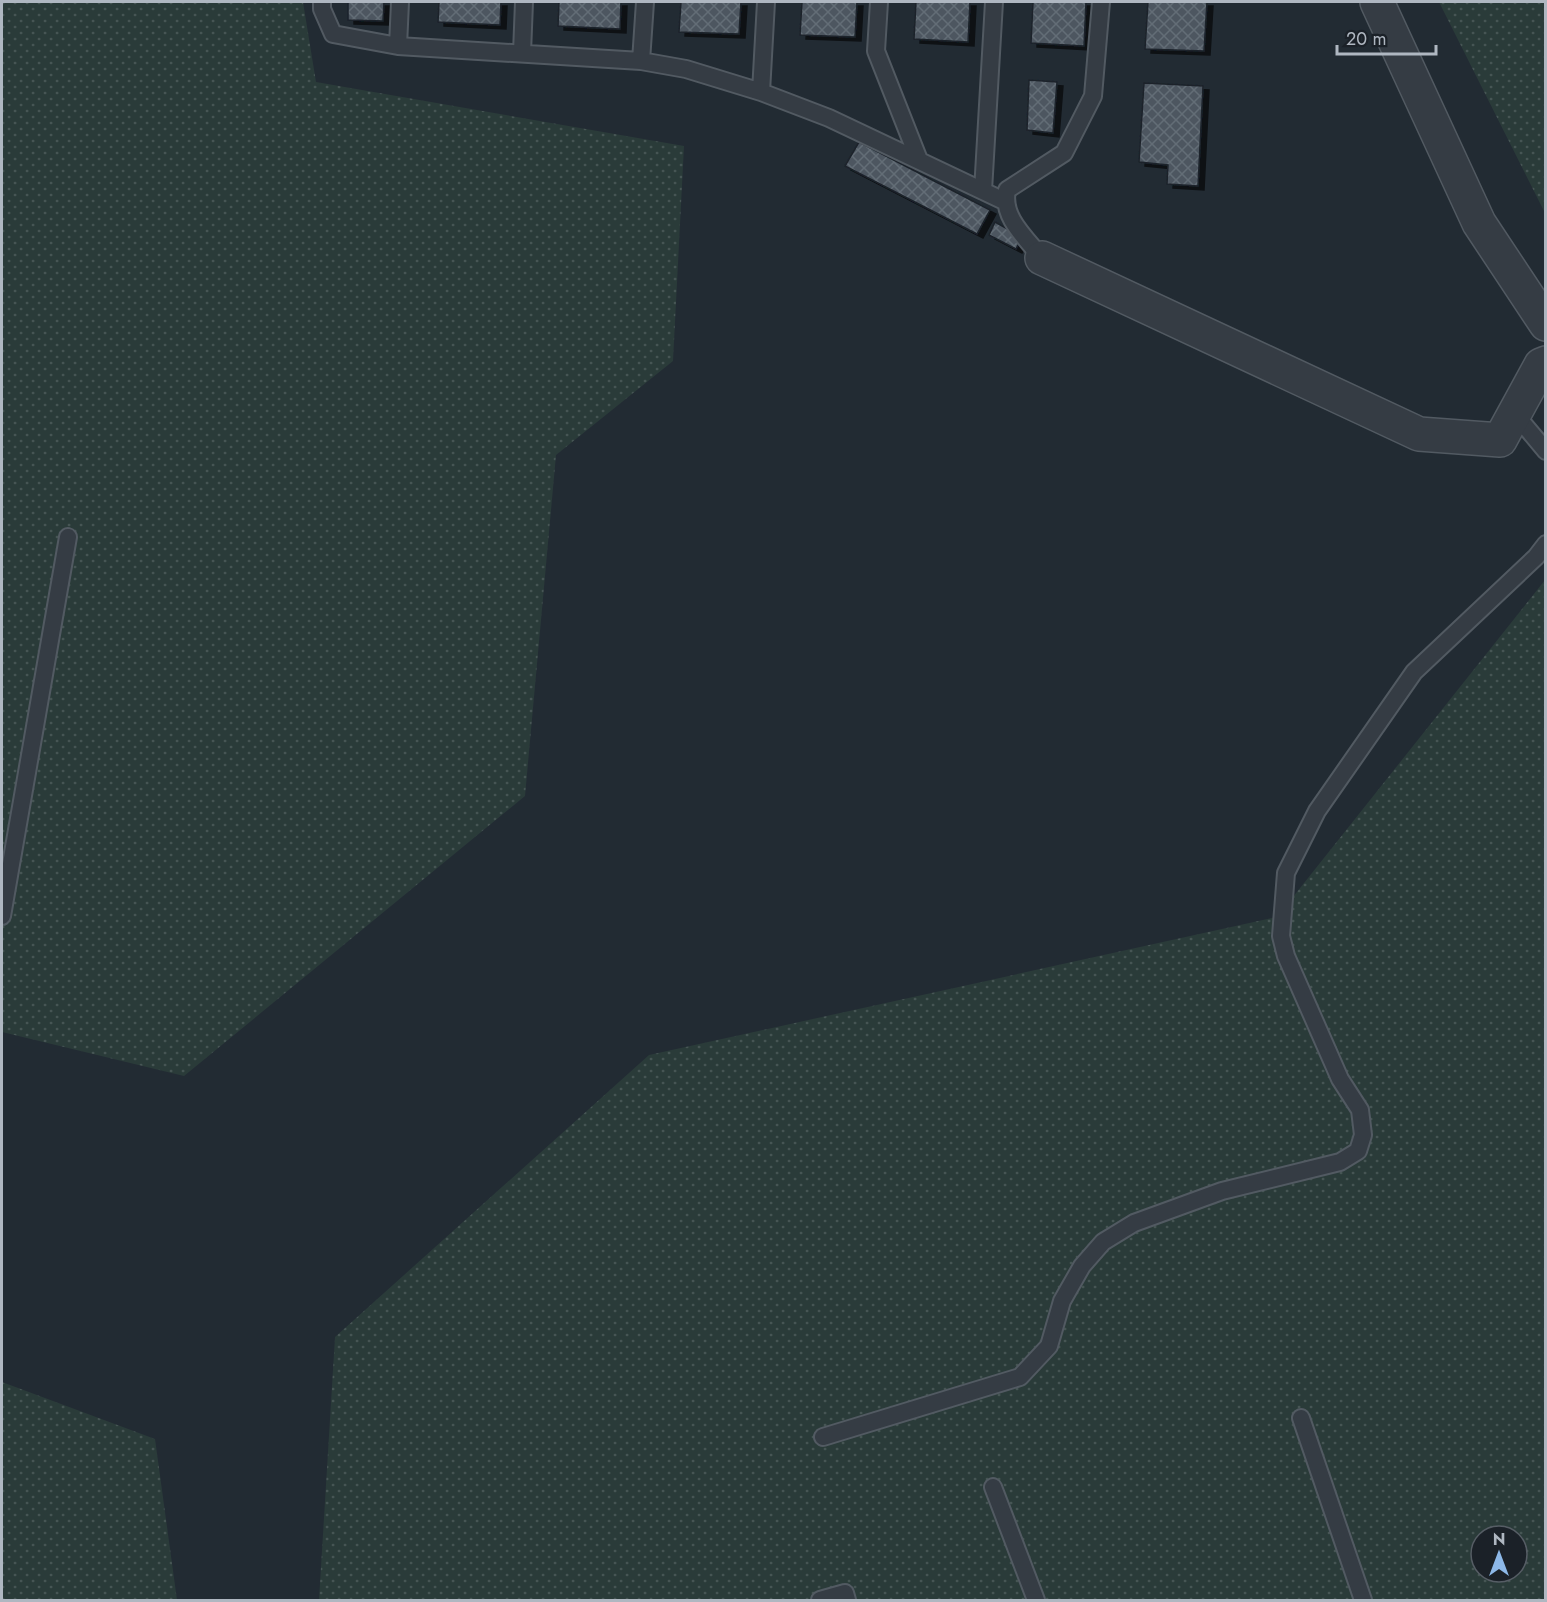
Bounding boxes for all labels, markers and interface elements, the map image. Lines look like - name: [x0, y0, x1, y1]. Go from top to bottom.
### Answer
- scale bar: [1337, 18, 1436, 56]
- text: 20 m: [1346, 26, 1386, 52]
- north arrow: [1469, 1524, 1529, 1584]
- text: N: [1493, 1528, 1505, 1551]

